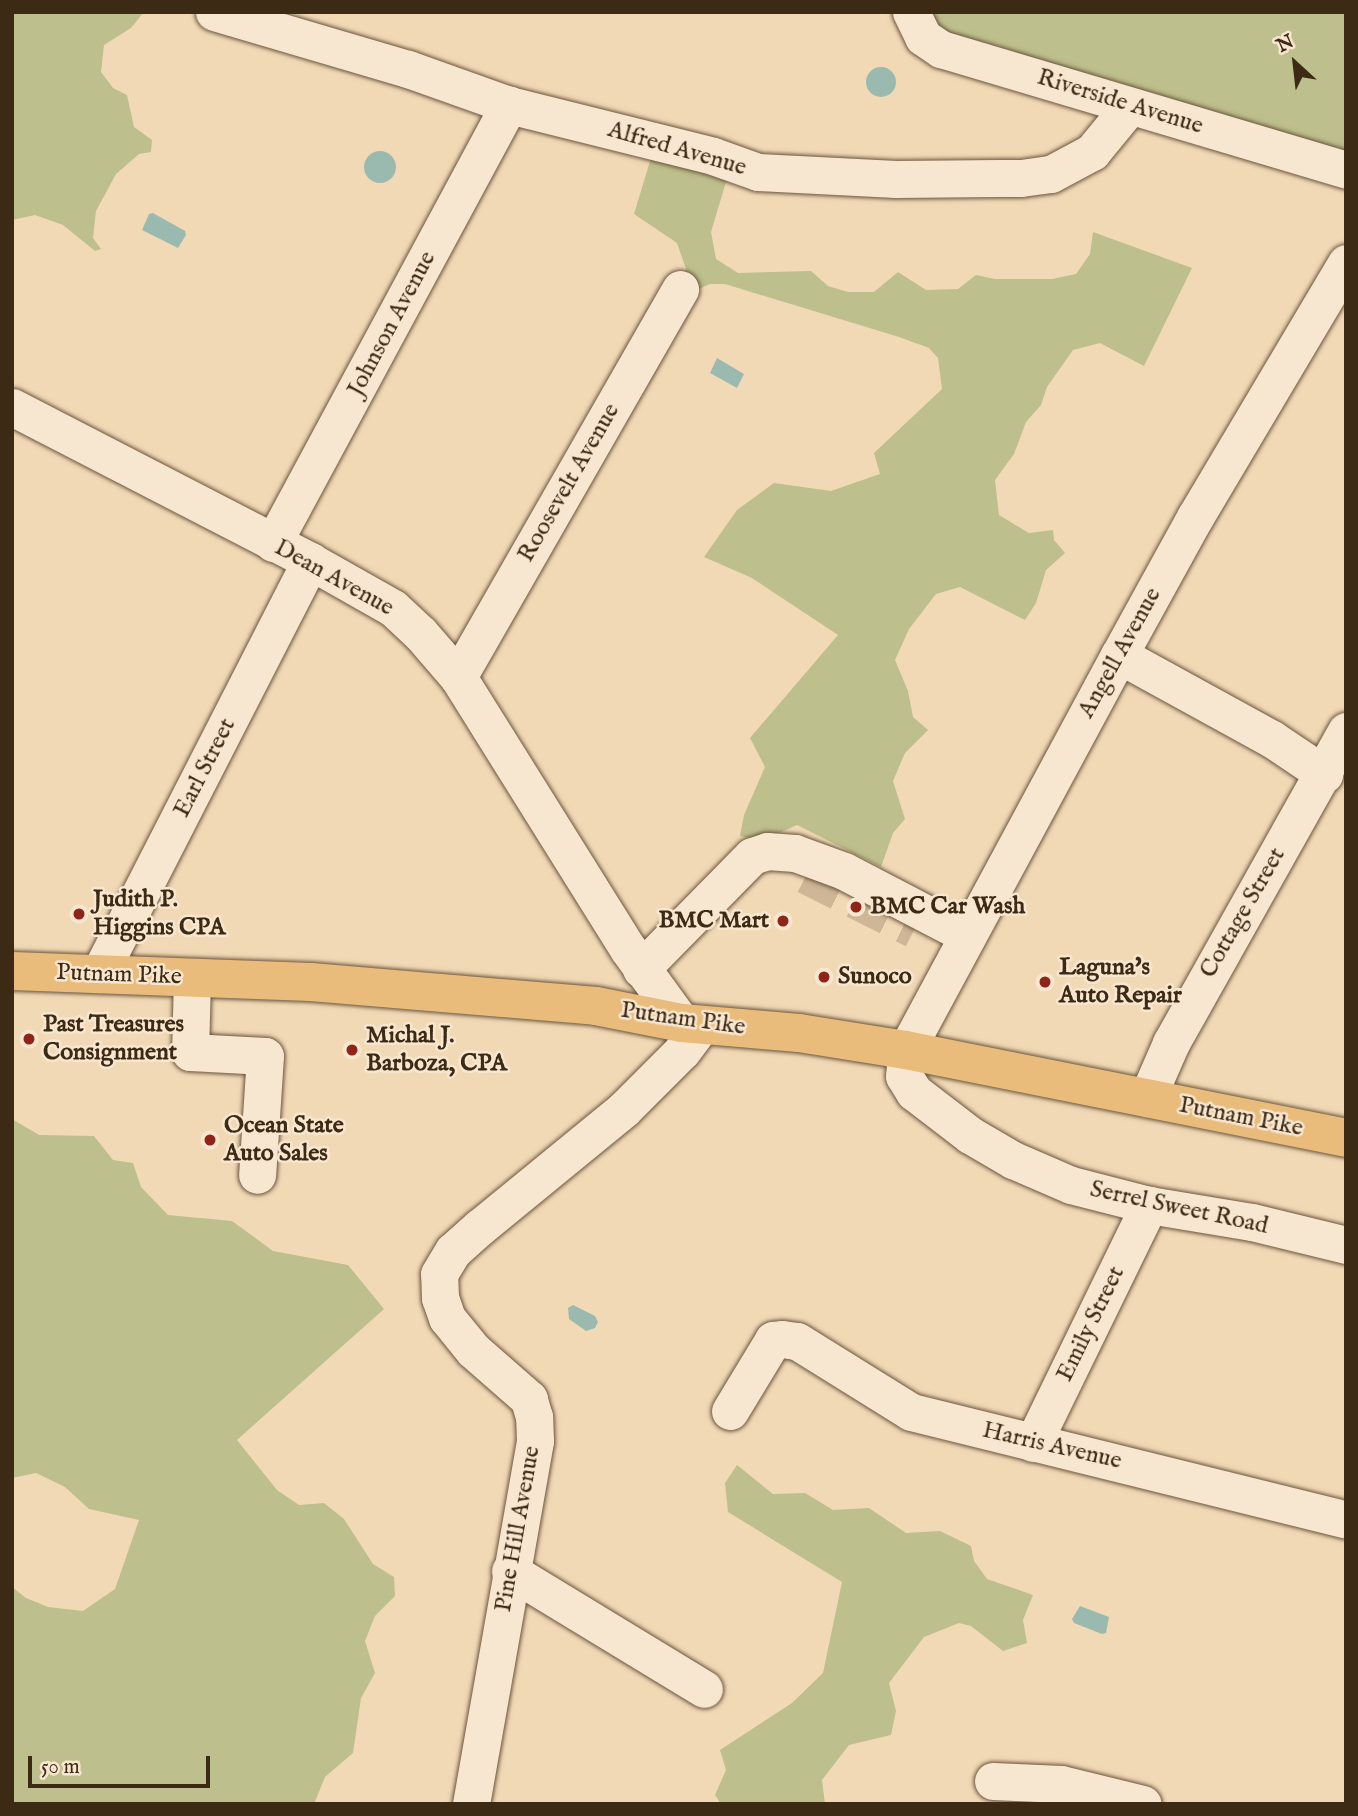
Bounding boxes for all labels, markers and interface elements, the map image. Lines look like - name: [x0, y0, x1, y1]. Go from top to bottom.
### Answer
- north arrow: [1260, 28, 1330, 98]
- text: N: [1273, 30, 1298, 59]
- street label: Riverside Avenue: [1034, 63, 1206, 141]
- street label: Alfred Avenue: [604, 115, 750, 183]
- street label: Johnson Avenue: [342, 247, 442, 401]
- street label: Roosevelt Avenue: [512, 399, 626, 567]
- street label: Dean Avenue: [269, 533, 399, 623]
- street label: Angell Avenue: [1072, 583, 1168, 723]
- street label: Earl Street: [168, 714, 242, 822]
- street label: Cottage Street: [1194, 843, 1292, 983]
- place label: Judith P. Higgins CPA: [93, 886, 226, 942]
- place label: BMC Car Wash: [870, 893, 1025, 921]
- marker: BMC Car Wash: [848, 899, 864, 915]
- marker: Judith P. Higgins CPA: [71, 906, 87, 922]
- place label: BMC Mart: [658, 907, 769, 935]
- marker: BMC Mart: [775, 913, 791, 929]
- place label: Laguna's Auto Repair: [1059, 954, 1182, 1010]
- street label: Putnam Pike: [56, 958, 182, 992]
- place label: Sunoco: [838, 963, 912, 991]
- marker: Sunoco: [816, 969, 832, 985]
- marker: Laguna's Auto Repair: [1037, 974, 1053, 990]
- street label: Putnam Pike: [619, 996, 747, 1042]
- place label: Past Treasures Consignment: [43, 1011, 184, 1067]
- place label: Michal J. Barboza, CPA: [366, 1022, 507, 1078]
- marker: Past Treasures Consignment: [21, 1031, 37, 1047]
- marker: Michal J. Barboza, CPA: [344, 1042, 360, 1058]
- street label: Putnam Pike: [1177, 1091, 1305, 1143]
- place label: Ocean State Auto Sales: [224, 1112, 344, 1168]
- marker: Ocean State Auto Sales: [202, 1132, 218, 1148]
- street label: Serrel Sweet Road: [1087, 1175, 1271, 1241]
- street label: Emily Street: [1051, 1262, 1131, 1386]
- street label: Harris Avenue: [980, 1416, 1124, 1476]
- street label: Pine Hill Avenue: [489, 1444, 547, 1614]
- scale bar: [32, 1742, 214, 1786]
- text: 50 m: [41, 1754, 80, 1781]

